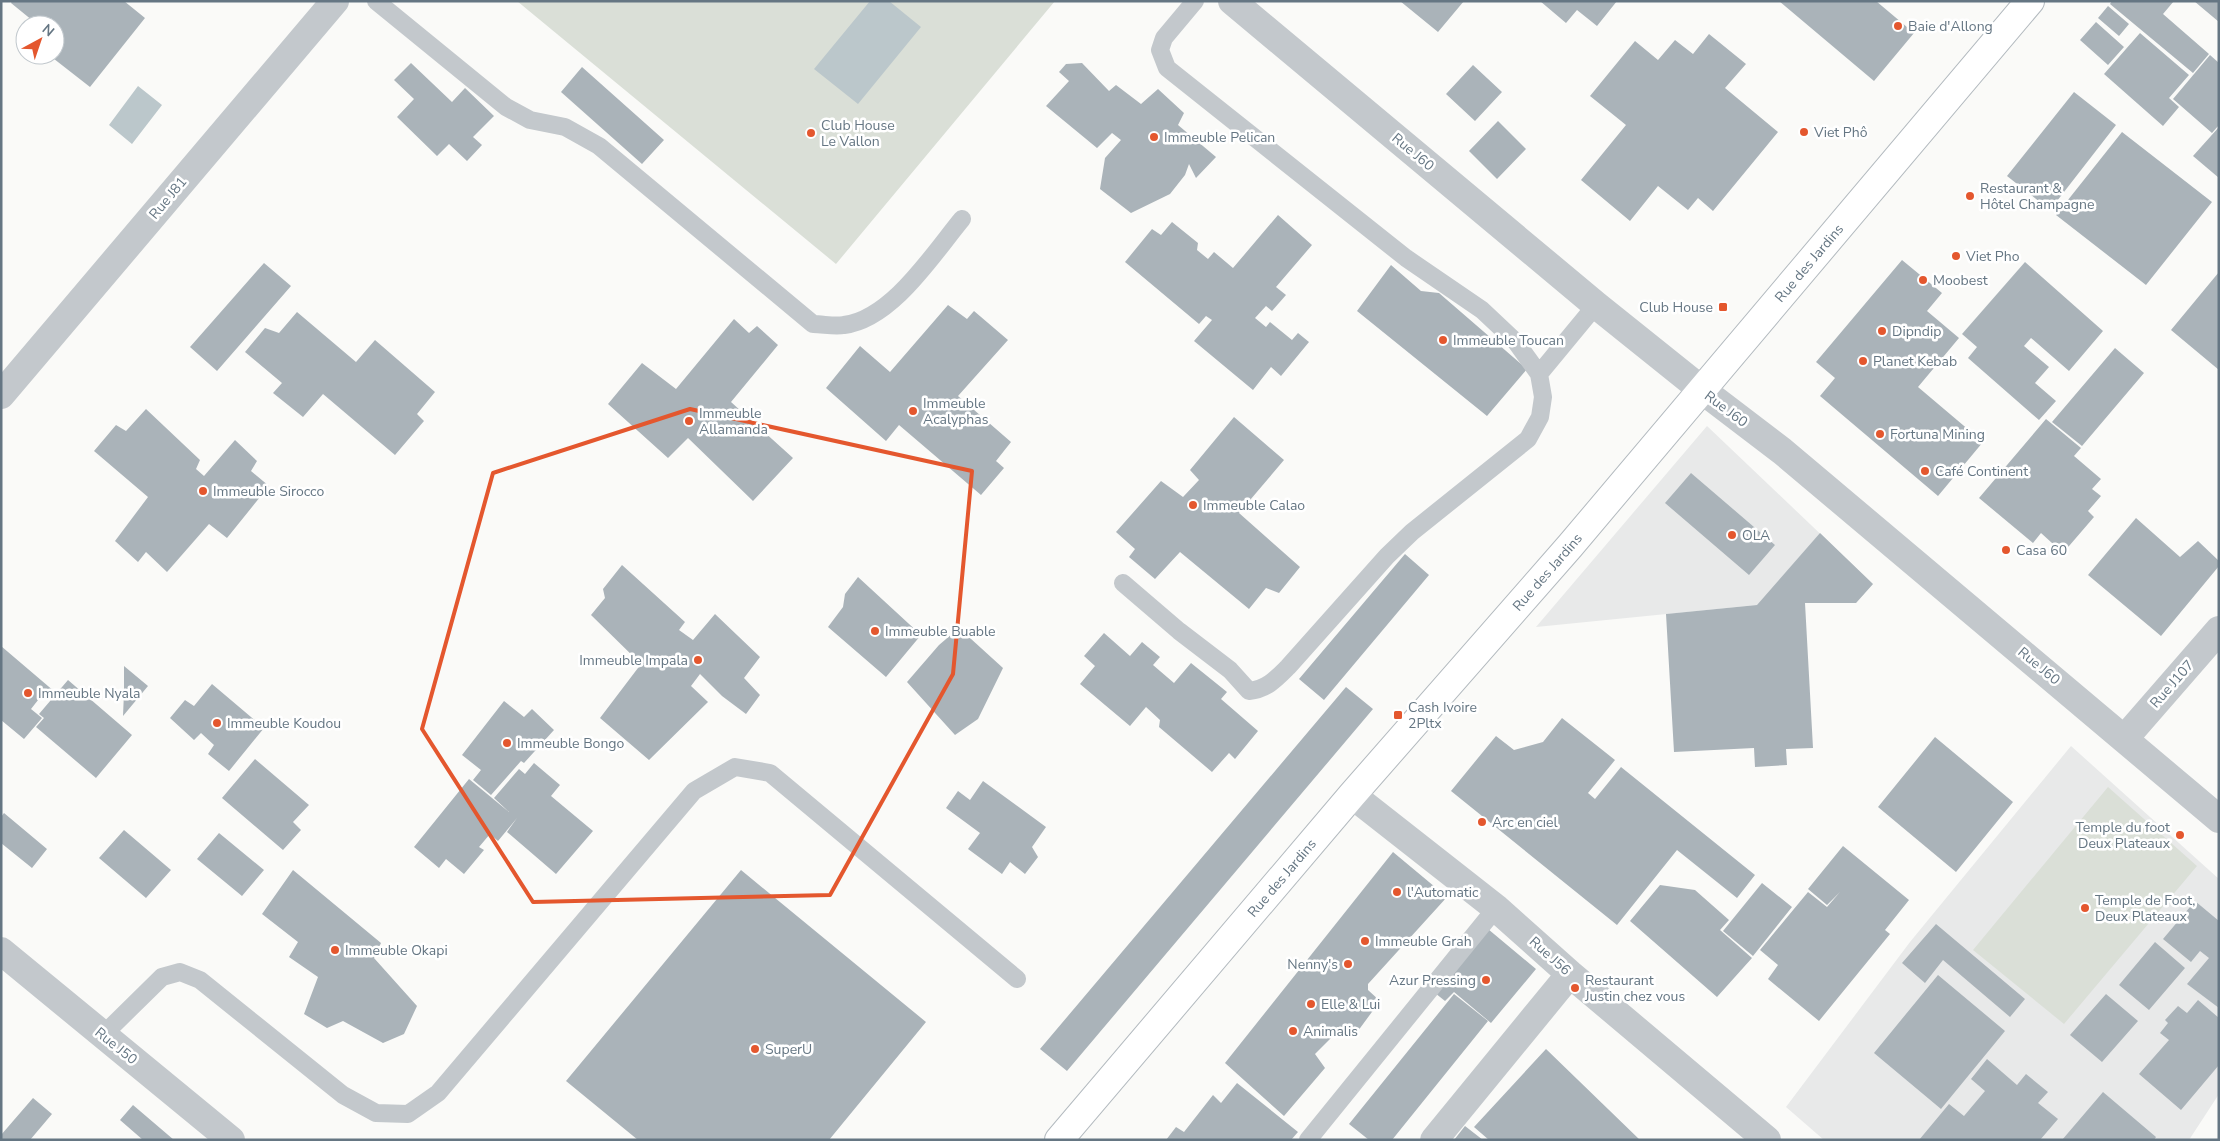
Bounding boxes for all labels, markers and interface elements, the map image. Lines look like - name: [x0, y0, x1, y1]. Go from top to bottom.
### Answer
- north arrow: [15, 15, 65, 65]
- place label: Baie d'Allong: [1908, 17, 1993, 36]
- text: N: [38, 20, 58, 41]
- marker: Baie d'Allong: [1892, 20, 1904, 32]
- place label: Club House Le Vallon: [821, 116, 895, 151]
- place label: Viet Phô: [1813, 123, 1868, 142]
- marker: Viet Phô: [1798, 126, 1810, 138]
- marker: Club House Le Vallon: [805, 127, 817, 139]
- place label: Immeuble Pelican: [1164, 128, 1275, 147]
- street label: Rue J60: [1388, 129, 1438, 175]
- marker: Immeuble Pelican: [1148, 131, 1160, 143]
- street label: Rue J81: [145, 173, 191, 223]
- place label: Restaurant & Hôtel Champagne: [1980, 179, 2094, 214]
- marker: Restaurant & Hôtel Champagne: [1964, 190, 1976, 202]
- street label: Rue des Jardins: [1770, 219, 1848, 306]
- place label: Viet Pho: [1965, 247, 2020, 266]
- marker: Viet Pho: [1950, 250, 1962, 262]
- place label: Moobest: [1933, 271, 1988, 290]
- marker: Moobest: [1917, 274, 1929, 286]
- place label: Club House: [1639, 298, 1713, 317]
- marker: Club House: [1717, 301, 1729, 313]
- place label: Dipndip: [1892, 322, 1941, 341]
- marker: Dipndip: [1876, 325, 1888, 337]
- place label: Immeuble Toucan: [1453, 331, 1564, 350]
- marker: Immeuble Toucan: [1437, 334, 1449, 346]
- place label: Planet Kebab: [1873, 352, 1957, 371]
- marker: Planet Kebab: [1857, 355, 1869, 367]
- street label: Rue J60: [1700, 386, 1752, 432]
- place label: Immeuble Acalyphas: [923, 394, 989, 429]
- place label: Immeuble Allamanda: [699, 404, 768, 439]
- marker: Immeuble Acalyphas: [907, 405, 919, 417]
- marker: Immeuble Allamanda: [683, 415, 695, 427]
- place label: Fortuna Mining: [1890, 425, 1985, 444]
- marker: Fortuna Mining: [1874, 428, 1886, 440]
- place label: Café Continent: [1935, 462, 2028, 481]
- marker: Café Continent: [1919, 465, 1931, 477]
- place label: Immeuble Sirocco: [213, 482, 324, 501]
- marker: Immeuble Sirocco: [197, 485, 209, 497]
- place label: Immeuble Calao: [1203, 496, 1305, 515]
- marker: Immeuble Calao: [1187, 499, 1199, 511]
- place label: OLA: [1742, 526, 1770, 545]
- street label: Rue des Jardins: [1508, 529, 1587, 615]
- marker: OLA: [1726, 529, 1738, 541]
- place label: Casa 60: [2016, 541, 2067, 560]
- marker: Casa 60: [2000, 544, 2012, 556]
- place label: Immeuble Buable: [885, 622, 996, 641]
- marker: Immeuble Buable: [869, 625, 881, 637]
- street label: Rue J60: [2014, 643, 2064, 689]
- place label: Immeuble Impala: [579, 651, 688, 670]
- marker: Immeuble Impala: [692, 654, 704, 666]
- street label: Rue J107: [2146, 656, 2198, 712]
- place label: Immeuble Nyala: [38, 684, 141, 703]
- marker: Immeuble Nyala: [22, 687, 34, 699]
- place label: Cash Ivoire 2Pltx: [1408, 698, 1477, 733]
- marker: Cash Ivoire 2Pltx: [1392, 709, 1404, 721]
- place label: Immeuble Koudou: [227, 714, 341, 733]
- marker: Immeuble Koudou: [211, 717, 223, 729]
- place label: Immeuble Bongo: [517, 734, 625, 753]
- marker: Immeuble Bongo: [501, 737, 513, 749]
- place label: Arc en ciel: [1492, 813, 1558, 832]
- marker: Arc en ciel: [1476, 816, 1488, 828]
- place label: Temple du foot Deux Plateaux: [2075, 818, 2171, 853]
- marker: Temple du foot Deux Plateaux: [2174, 829, 2186, 841]
- street label: Rue des Jardins: [1243, 834, 1321, 921]
- place label: l'Automatic: [1407, 883, 1479, 902]
- marker: l'Automatic: [1391, 886, 1403, 898]
- place label: Temple de Foot, Deux Plateaux: [2095, 891, 2195, 926]
- marker: Temple de Foot, Deux Plateaux: [2079, 902, 2091, 914]
- place label: Immeuble Grah: [1375, 932, 1472, 951]
- street label: Rue J56: [1525, 932, 1575, 980]
- marker: Immeuble Grah: [1359, 935, 1371, 947]
- place label: Immeuble Okapi: [345, 941, 448, 960]
- marker: Immeuble Okapi: [329, 944, 341, 956]
- place label: Nenny's: [1287, 955, 1338, 974]
- marker: Nenny's: [1342, 958, 1354, 970]
- place label: Azur Pressing: [1389, 971, 1476, 990]
- place label: Restaurant Justin chez vous: [1584, 971, 1685, 1006]
- marker: Azur Pressing: [1480, 974, 1492, 986]
- marker: Restaurant Justin chez vous: [1569, 982, 1581, 994]
- place label: Elle & Lui: [1321, 995, 1380, 1014]
- marker: Elle & Lui: [1305, 998, 1317, 1010]
- place label: Animalis: [1303, 1022, 1358, 1041]
- street label: Rue J50: [91, 1023, 141, 1069]
- marker: Animalis: [1287, 1025, 1299, 1037]
- place label: SuperU: [765, 1040, 812, 1059]
- marker: SuperU: [749, 1043, 761, 1055]

